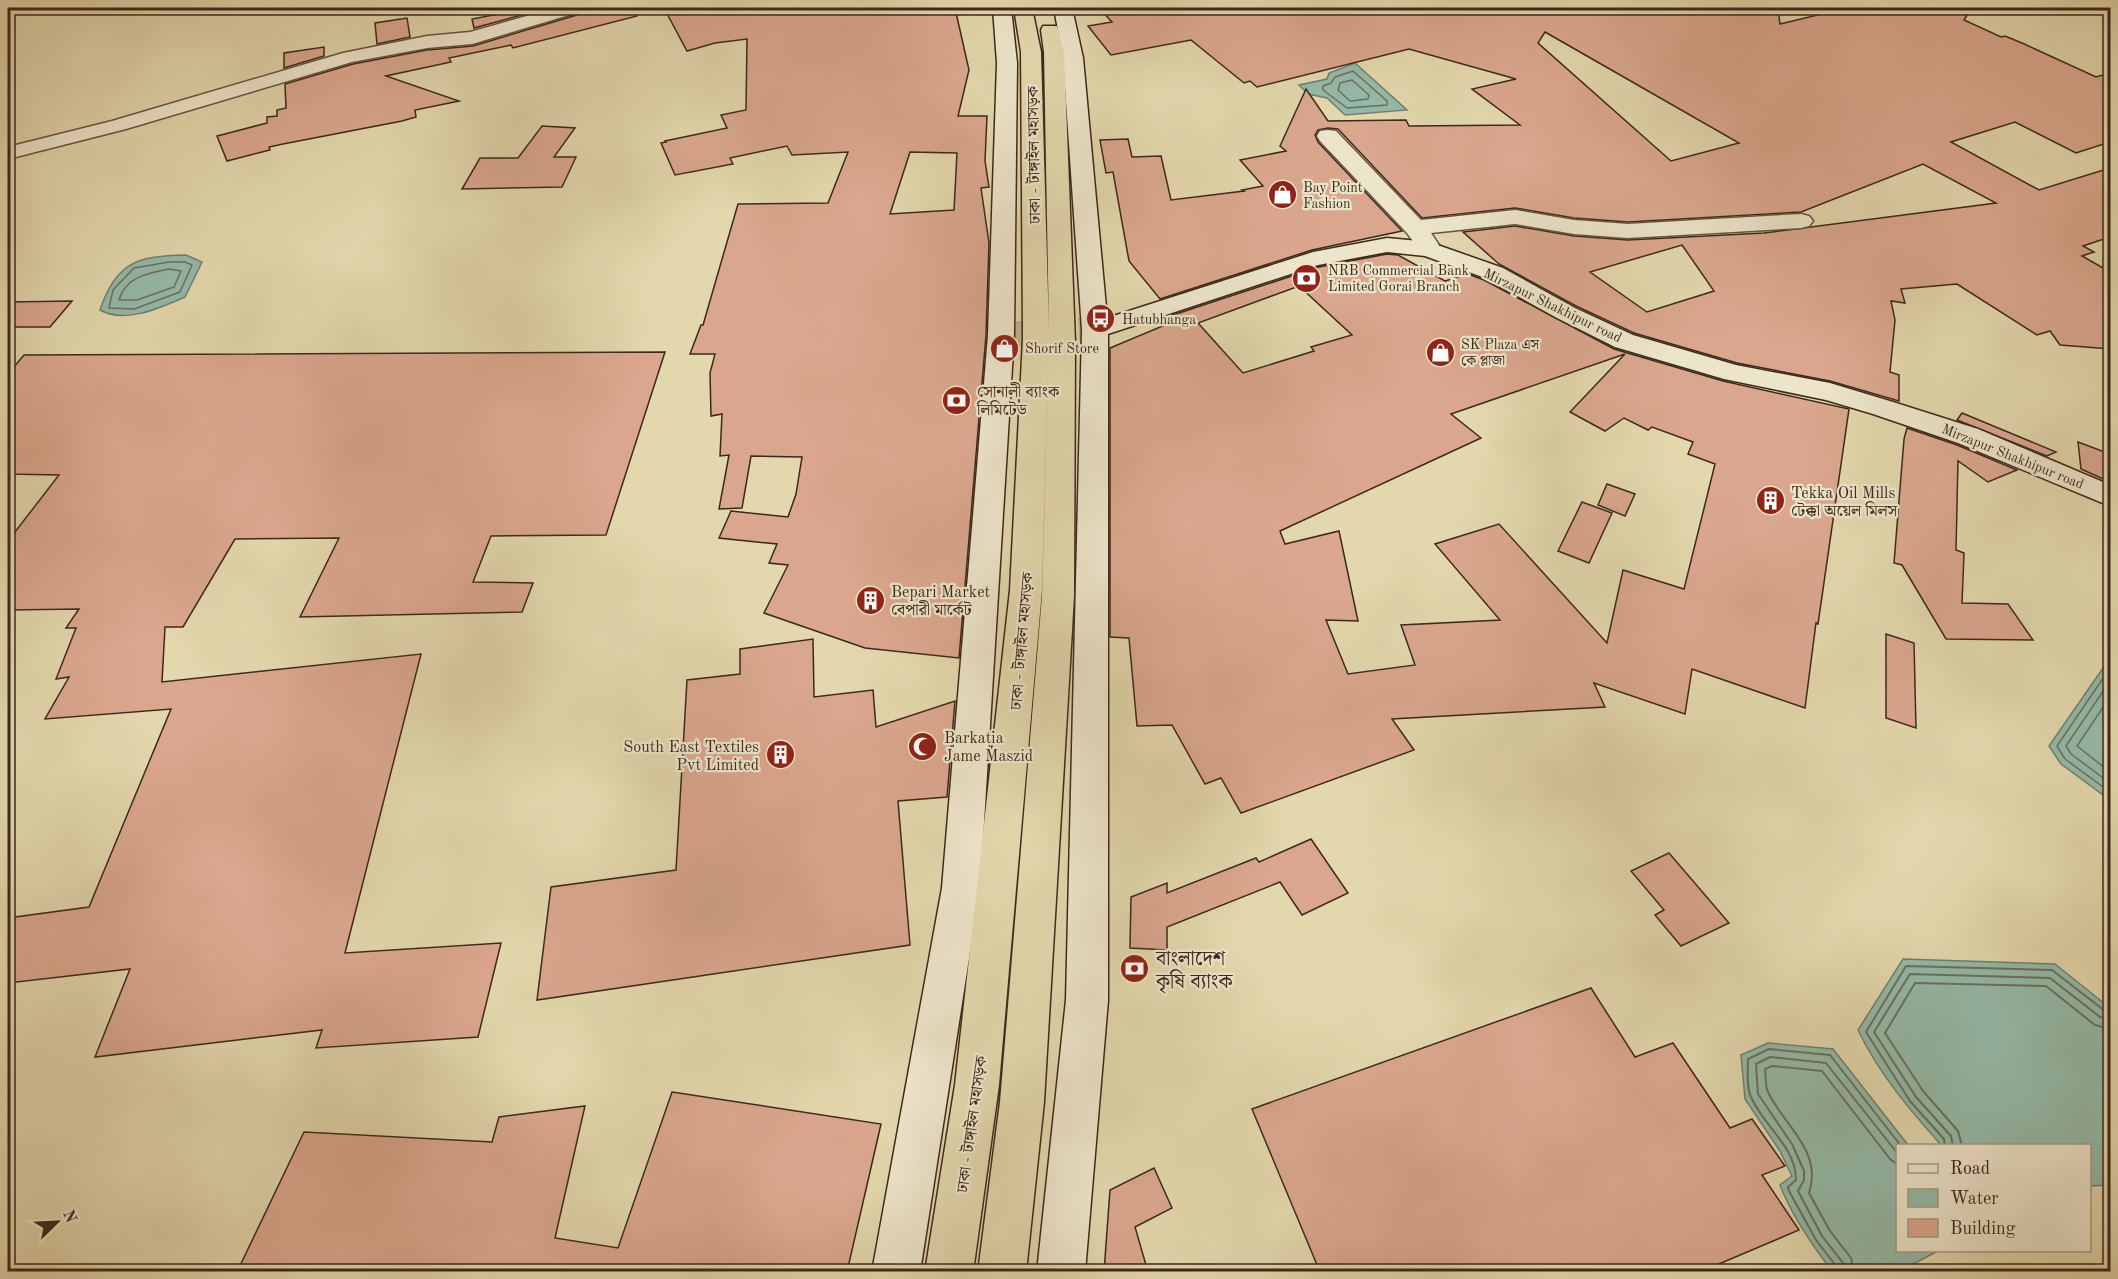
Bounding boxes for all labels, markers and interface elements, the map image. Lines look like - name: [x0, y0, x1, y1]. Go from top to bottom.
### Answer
- street label: ঢাকা - টাঙ্গাইল মহাসড়ক: [1022, 85, 1044, 225]
- shop icon: Bay Point Fashion: [1266, 179, 1298, 211]
- place label: Bay Point Fashion: [1303, 181, 1363, 211]
- bank icon: NRB Commercial Bank Limited Gorai Branch: [1291, 262, 1323, 294]
- place label: NRB Commercial Bank Limited Gorai Branch: [1328, 264, 1469, 294]
- street label: Mirzapur Shakhipur road: [1481, 266, 1624, 345]
- bus stop icon: Hatubhanga: [1085, 303, 1117, 335]
- place label: Hatubhanga: [1122, 313, 1196, 327]
- shop icon: Shorif Store: [988, 332, 1020, 364]
- shop icon: SK Plaza এস কে প্লাজা: [1424, 336, 1456, 368]
- place label: SK Plaza এস কে প্লাজা: [1461, 338, 1539, 368]
- place label: Shorif Store: [1025, 342, 1099, 356]
- place label: সোনালী ব্যাংক লিমিটেড: [976, 382, 1060, 419]
- bank icon: সোনালী ব্যাংক লিমিটেড: [940, 384, 972, 416]
- street label: Mirzapur Shakhipur road: [1940, 422, 2086, 492]
- building icon: Tekka Oil Mills টেক্কা অয়েল মিলস: [1754, 485, 1786, 517]
- place label: Tekka Oil Mills টেক্কা অয়েল মিলস: [1791, 486, 1899, 520]
- street label: ঢাকা - টাঙ্গাইল মহাসড়ক: [1005, 571, 1037, 712]
- building icon: Bepari Market বেপারী মার্কেট: [854, 584, 886, 616]
- place label: Bepari Market বেপারী মার্কেট: [891, 585, 991, 619]
- mosque icon: Barkatia Jame Maszid: [907, 730, 939, 762]
- place label: Barkatia Jame Maszid: [944, 731, 1033, 765]
- building icon: South East Textiles Pvt Limited: [764, 739, 796, 771]
- place label: South East Textiles Pvt Limited: [623, 740, 759, 774]
- place label: বাংলাদেশ কৃষি ব্যাংক: [1155, 950, 1234, 994]
- bank icon: বাংলাদেশ কৃষি ব্যাংক: [1119, 953, 1151, 985]
- street label: ঢাকা - টাঙ্গাইল মহাসড়ক: [951, 1054, 991, 1195]
- legend: [1896, 1144, 2091, 1252]
- text: Road: [1950, 1160, 1990, 1178]
- text: Water: [1950, 1190, 1999, 1208]
- north arrow: [27, 1192, 87, 1252]
- text: N: [59, 1208, 79, 1226]
- text: Building: [1950, 1220, 2016, 1238]

